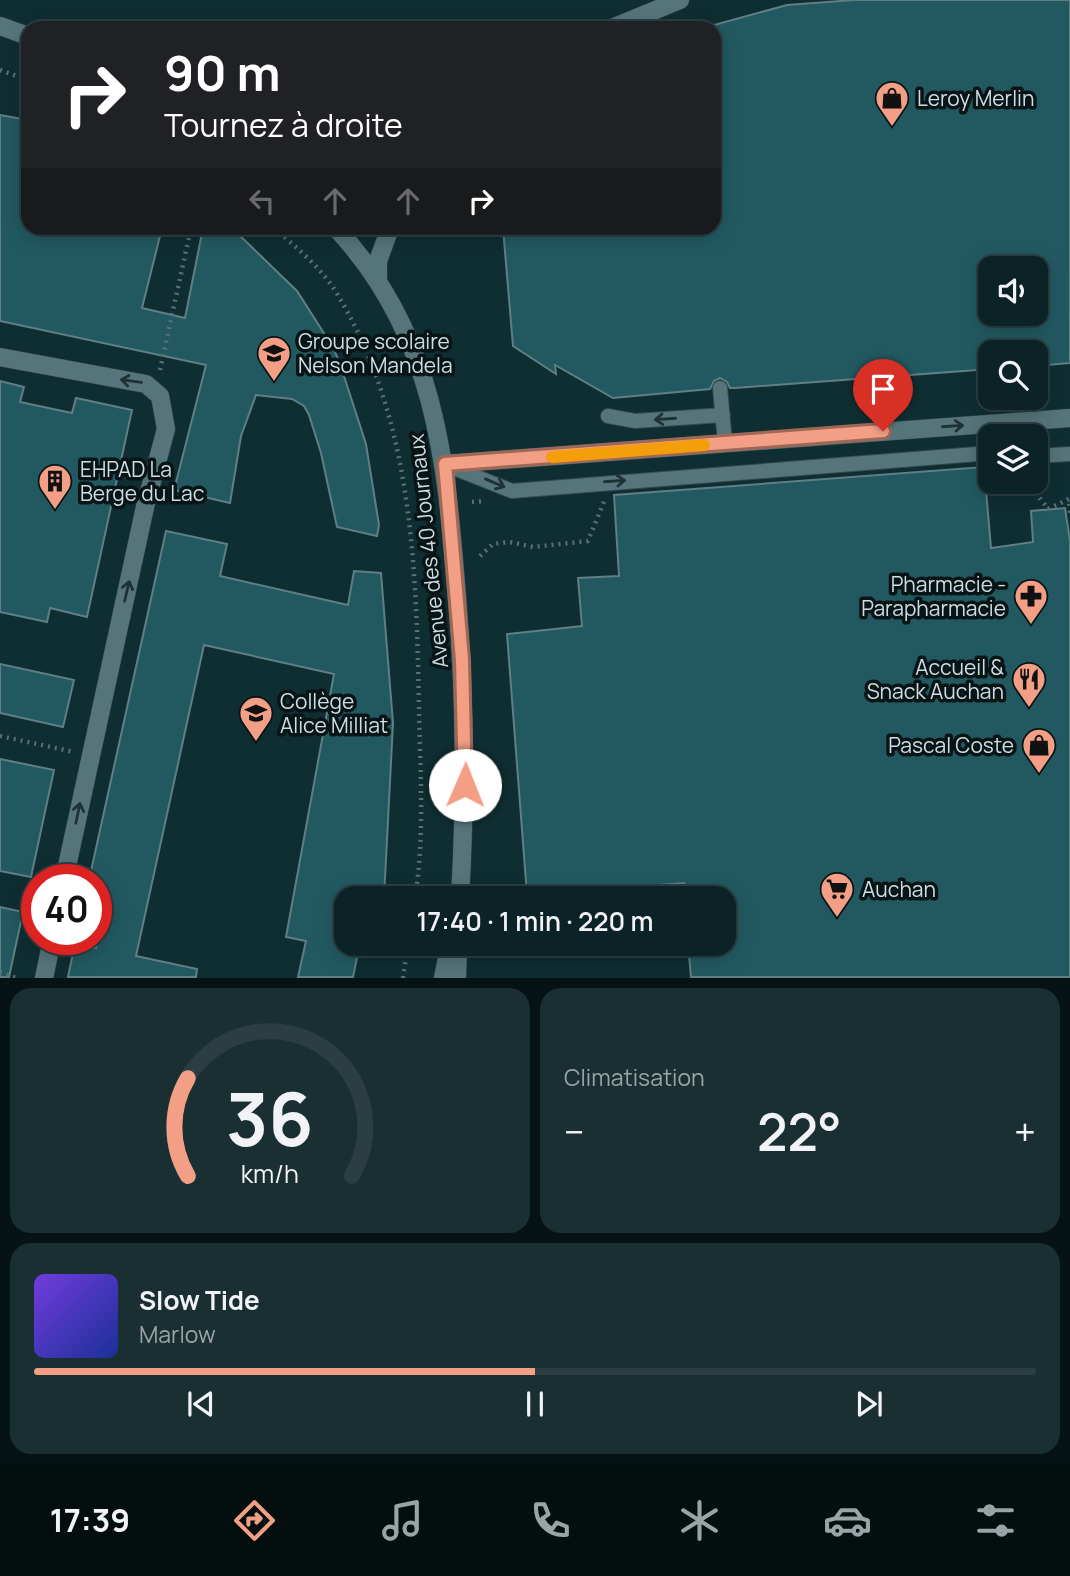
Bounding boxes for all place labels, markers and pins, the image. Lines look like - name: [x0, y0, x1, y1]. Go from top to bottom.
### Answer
- shop icon: Leroy Merlin: [873, 79, 911, 128]
- place label: Leroy Merlin: [917, 84, 1034, 112]
- place label: Groupe scolaire Nelson Mandela: [298, 327, 453, 379]
- school or university icon: Groupe scolaire Nelson Mandela: [255, 334, 293, 383]
- pin: [853, 359, 913, 431]
- place label: EHPAD La Berge du Lac: [80, 455, 204, 507]
- building icon: EHPAD La Berge du Lac: [36, 462, 74, 511]
- place label: Pharmacie - Parapharmacie: [861, 570, 1006, 622]
- pharmacy icon: Pharmacie - Parapharmacie: [1012, 577, 1050, 626]
- place label: Accueil & Snack Auchan: [867, 653, 1004, 705]
- restaurant icon: Accueil & Snack Auchan: [1010, 660, 1048, 709]
- place label: Collège Alice Milliat: [280, 687, 388, 739]
- school or university icon: Collège Alice Milliat: [237, 694, 275, 743]
- shop icon: Pascal Coste: [1020, 726, 1058, 775]
- place label: Pascal Coste: [888, 731, 1014, 759]
- supermarket icon: Auchan: [818, 870, 856, 919]
- place label: Auchan: [862, 875, 936, 903]

